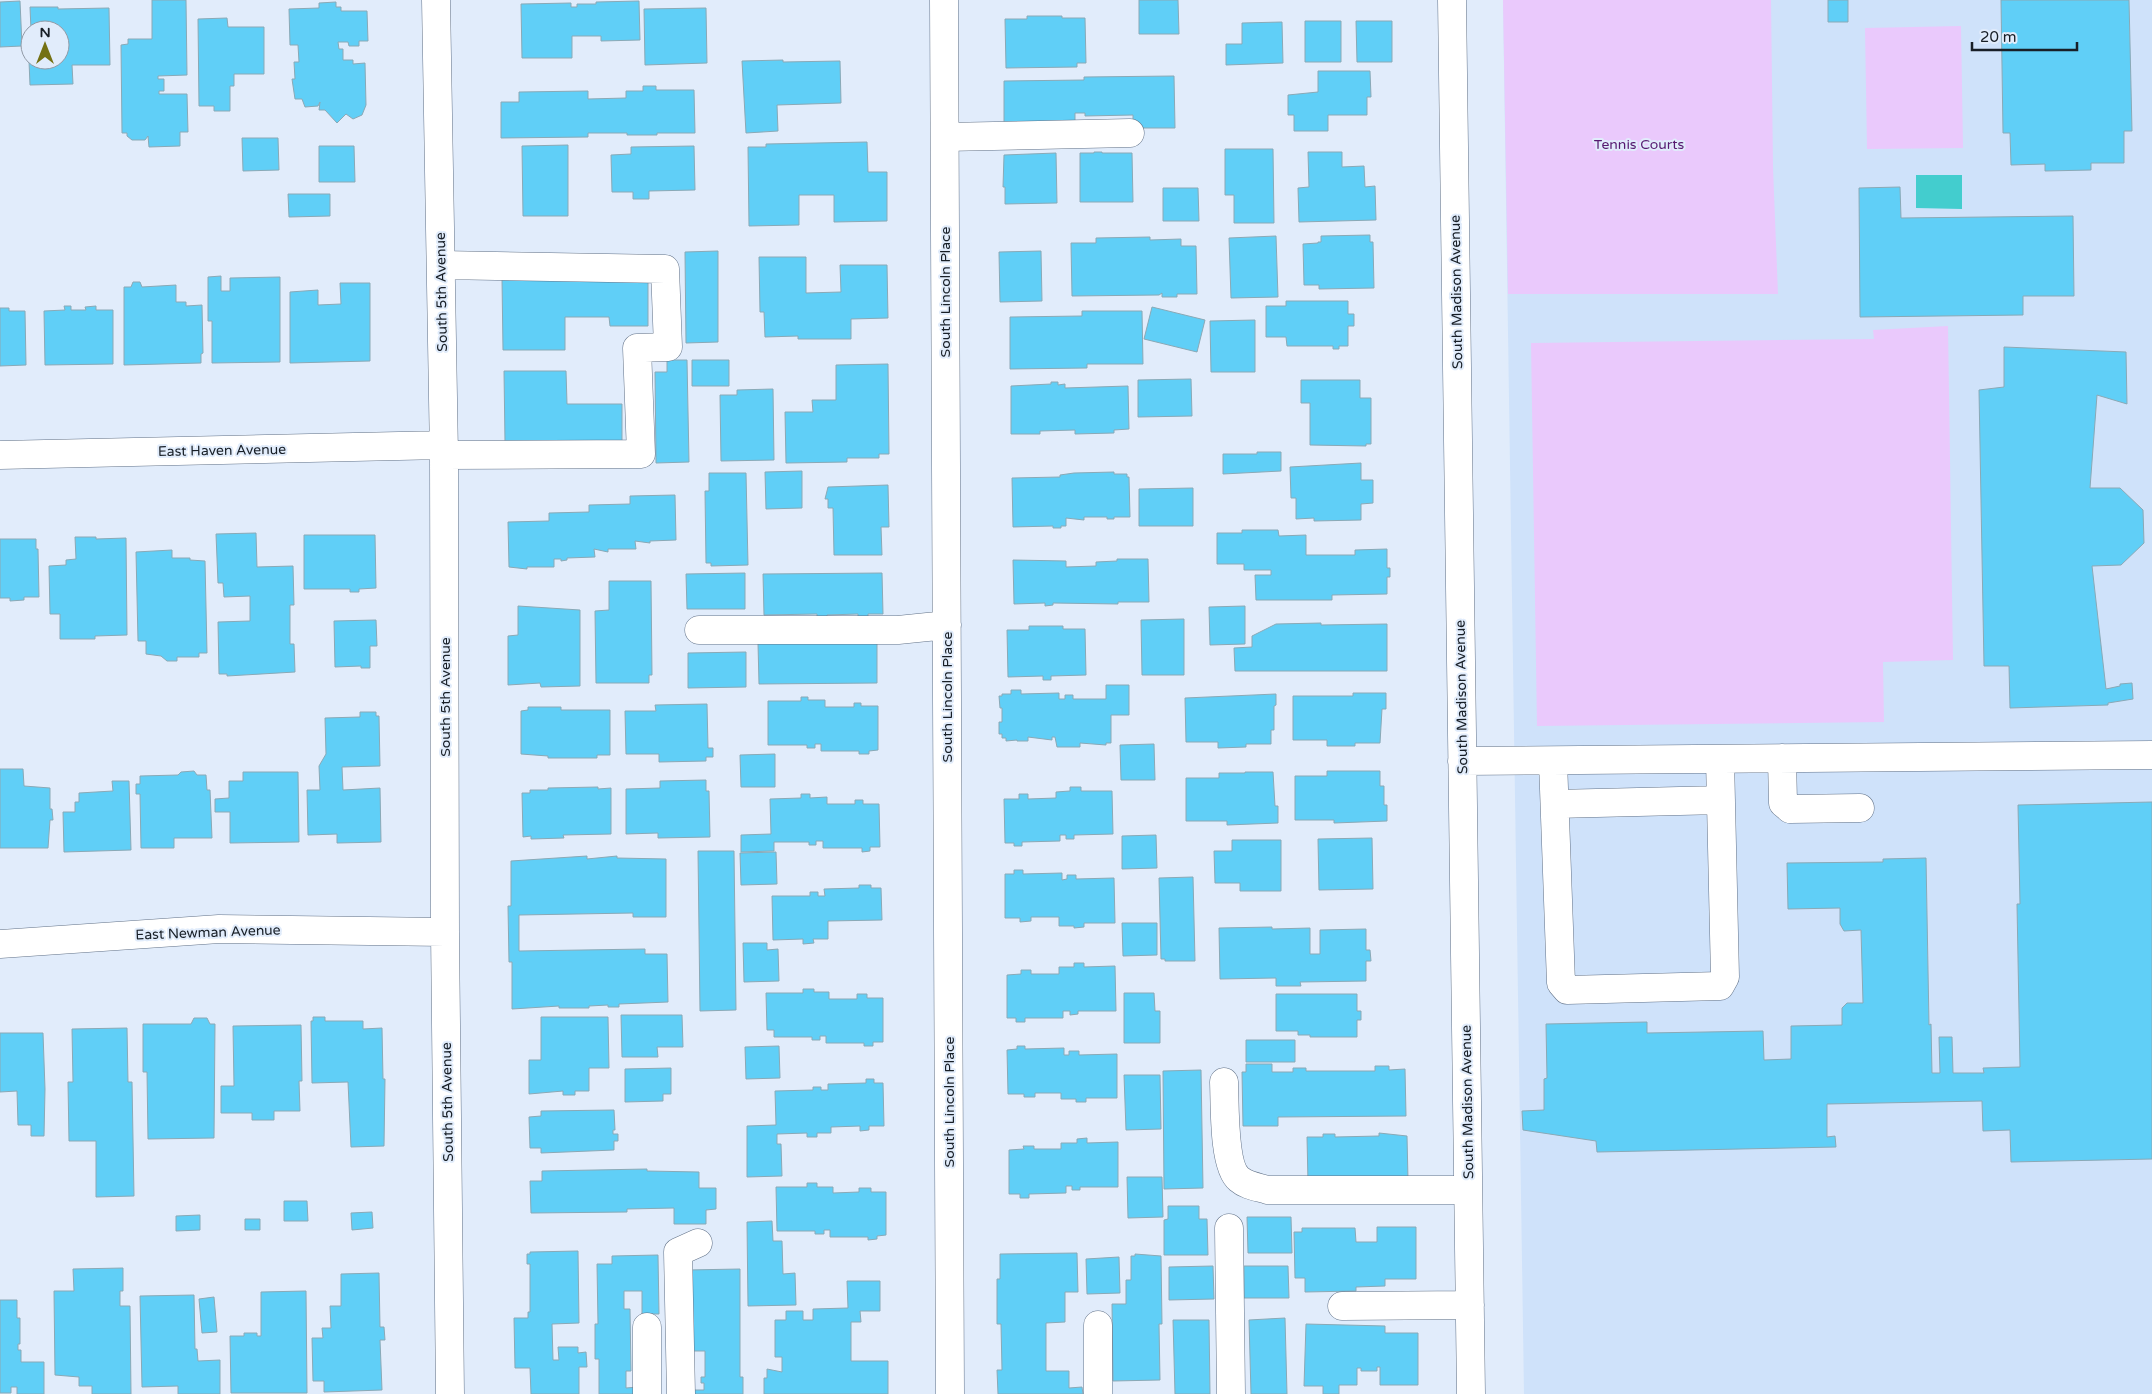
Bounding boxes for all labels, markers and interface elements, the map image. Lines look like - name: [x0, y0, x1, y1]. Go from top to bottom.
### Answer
- north arrow: [20, 20, 70, 70]
- scale bar: [1972, 20, 2077, 52]
- text: N: [39, 24, 51, 41]
- text: 20 m: [1980, 28, 2017, 46]
- park label: Tennis Courts: [1594, 136, 1684, 153]
- street label: South Madison Avenue: [1447, 215, 1466, 369]
- street label: South Lincoln Place: [937, 227, 954, 357]
- street label: South 5th Avenue: [432, 232, 451, 352]
- street label: East Haven Avenue: [158, 441, 286, 460]
- street label: South Madison Avenue: [1452, 620, 1471, 774]
- street label: South Lincoln Place: [939, 632, 956, 762]
- street label: South 5th Avenue: [437, 637, 454, 757]
- street label: East Newman Avenue: [135, 921, 281, 944]
- street label: South Madison Avenue: [1458, 1025, 1477, 1179]
- street label: South Lincoln Place: [941, 1037, 958, 1167]
- street label: South 5th Avenue: [438, 1042, 457, 1162]

